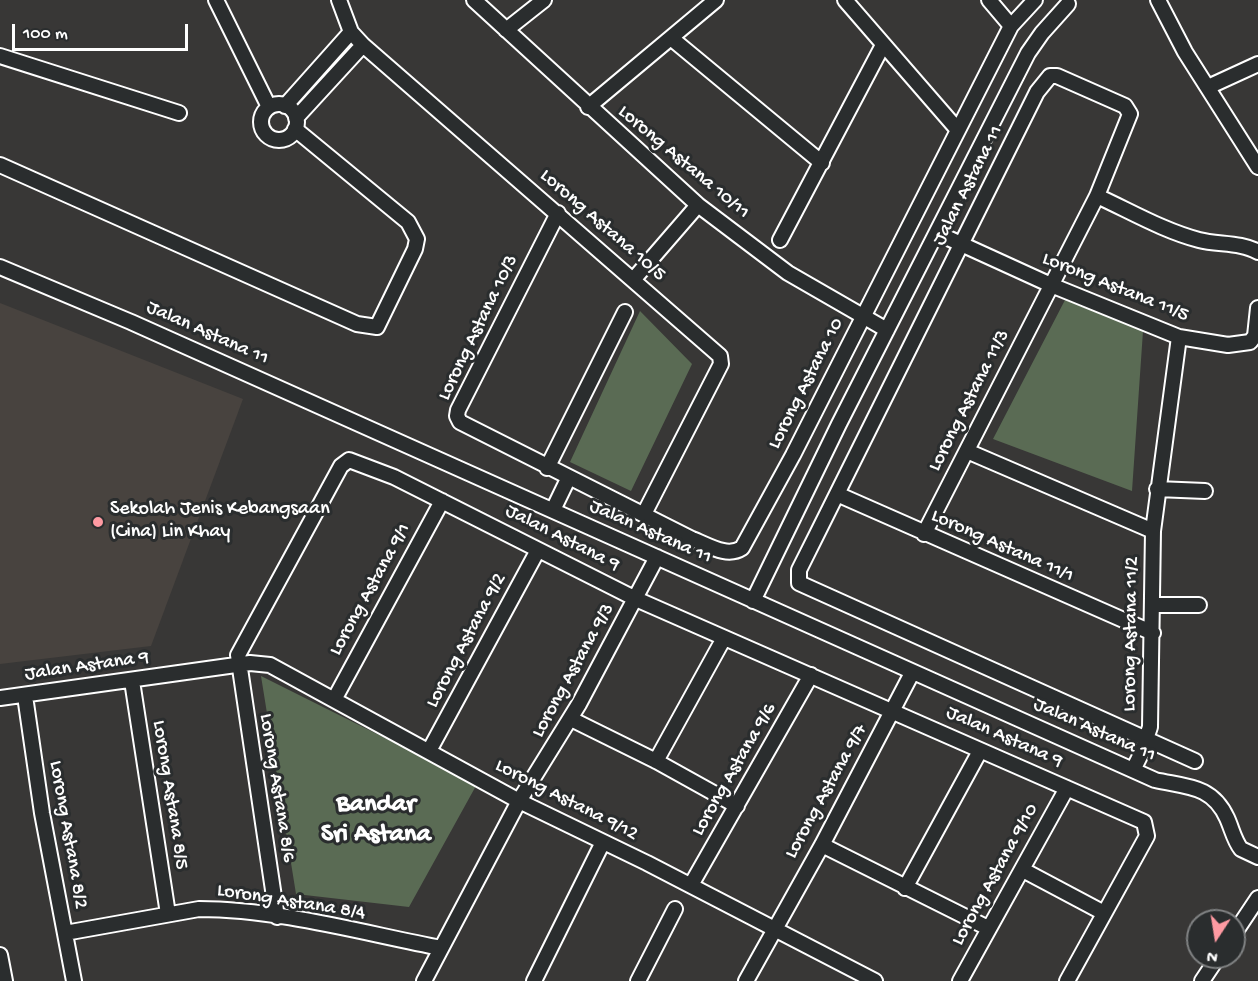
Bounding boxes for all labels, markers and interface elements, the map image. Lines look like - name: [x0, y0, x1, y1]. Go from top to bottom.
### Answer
- scale bar: [15, 12, 190, 50]
- text: 100 m: [23, 24, 68, 45]
- street label: Lorong Astana 10/11: [612, 101, 754, 225]
- street label: Jalan Astana 11: [928, 122, 1010, 250]
- street label: Lorong Astana 10/5: [534, 165, 670, 287]
- street label: Lorong Astana 11/5: [1038, 248, 1192, 328]
- street label: Lorong Astana 10/3: [433, 251, 525, 405]
- street label: Jalan Astana 11: [142, 296, 272, 372]
- street label: Lorong Astana 10: [764, 314, 850, 454]
- street label: Lorong Astana 11/3: [924, 326, 1016, 476]
- street label: Jalan Astana 11: [585, 495, 715, 571]
- place label: Sekolah Jenis Kebangsaan (Cina) Lin Khay: [110, 498, 330, 545]
- street label: Jalan Astana 9: [501, 500, 623, 578]
- street label: Lorong Astana 11/1: [927, 505, 1077, 589]
- marker: Sekolah Jenis Kebangsaan (Cina) Lin Khay: [91, 515, 105, 529]
- street label: Lorong Astana 9/1: [325, 520, 417, 660]
- street label: Lorong Astana 11/2: [1119, 556, 1145, 712]
- street label: Lorong Astana 9/2: [421, 570, 513, 712]
- street label: Lorong Astana 9/3: [527, 600, 621, 742]
- street label: Jalan Astana 9: [23, 646, 151, 688]
- street label: Jalan Astana 11: [1029, 693, 1159, 769]
- street label: Lorong Astana 9/6: [687, 699, 783, 841]
- street label: Jalan Astana 9: [942, 702, 1066, 774]
- street label: Lorong Astana 8/6: [252, 712, 300, 864]
- street label: Lorong Astana 8/5: [145, 719, 193, 871]
- street label: Lorong Astana 9/7: [780, 721, 874, 863]
- street label: Lorong Astana 9/12: [490, 755, 642, 847]
- street label: Lorong Astana 8/2: [42, 759, 92, 911]
- district label: Bandar Sri Astana: [321, 790, 431, 852]
- street label: Lorong Astana 9/10: [947, 800, 1045, 950]
- street label: Lorong Astana 8/4: [215, 879, 367, 927]
- north arrow: [1186, 909, 1246, 969]
- text: N: [1205, 945, 1220, 966]

